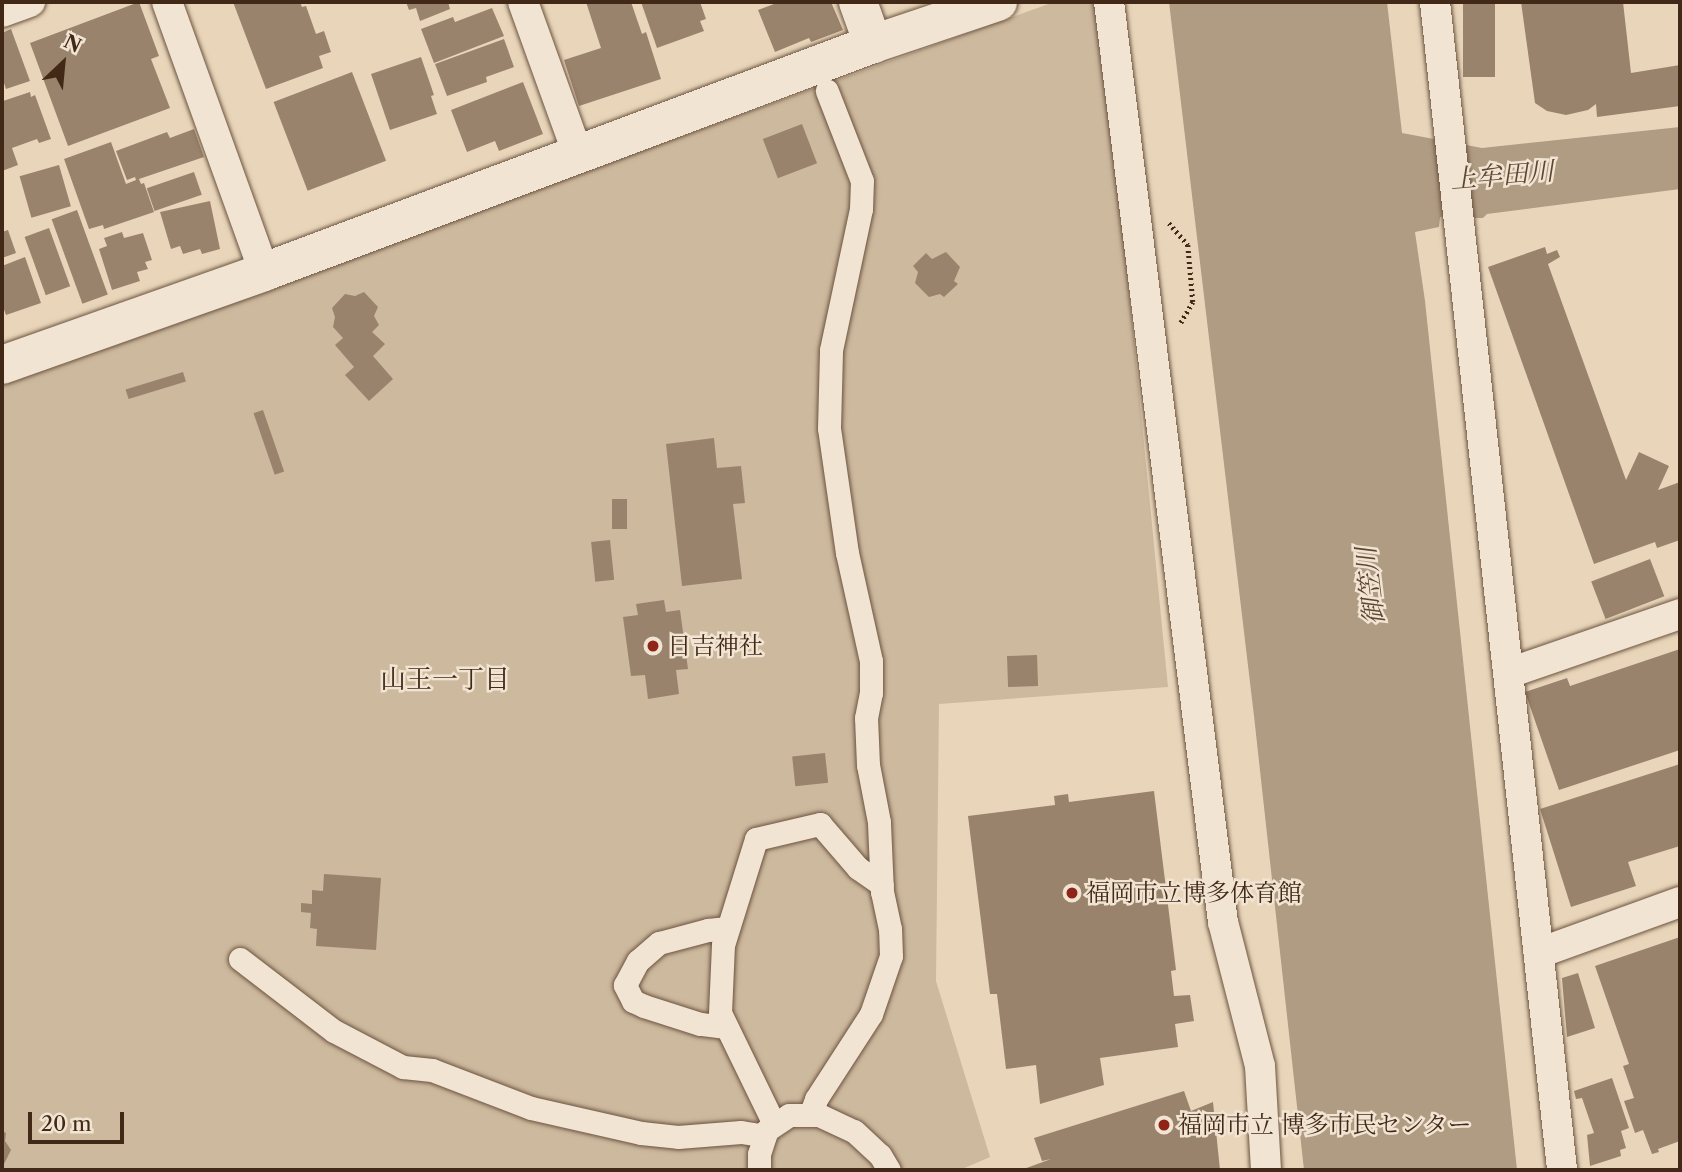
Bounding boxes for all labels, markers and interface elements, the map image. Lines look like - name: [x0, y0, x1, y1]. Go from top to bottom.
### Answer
- north arrow: [28, 28, 98, 98]
- text: N: [60, 30, 85, 58]
- water label: 上牟田川: [1449, 156, 1555, 196]
- water label: 御笠川: [1351, 545, 1391, 627]
- place label: 日吉神社: [667, 632, 763, 660]
- marker: 日吉神社: [645, 638, 661, 654]
- district label: 山王一丁目: [380, 664, 510, 696]
- place label: 福岡市立博多体育館: [1086, 879, 1302, 907]
- marker: 福岡市立博多体育館: [1064, 885, 1080, 901]
- scale bar: [32, 1098, 128, 1142]
- text: 20 m: [41, 1111, 92, 1136]
- place label: 福岡市立 博多市民センター: [1178, 1111, 1472, 1139]
- marker: 福岡市立 博多市民センター: [1156, 1117, 1172, 1133]

